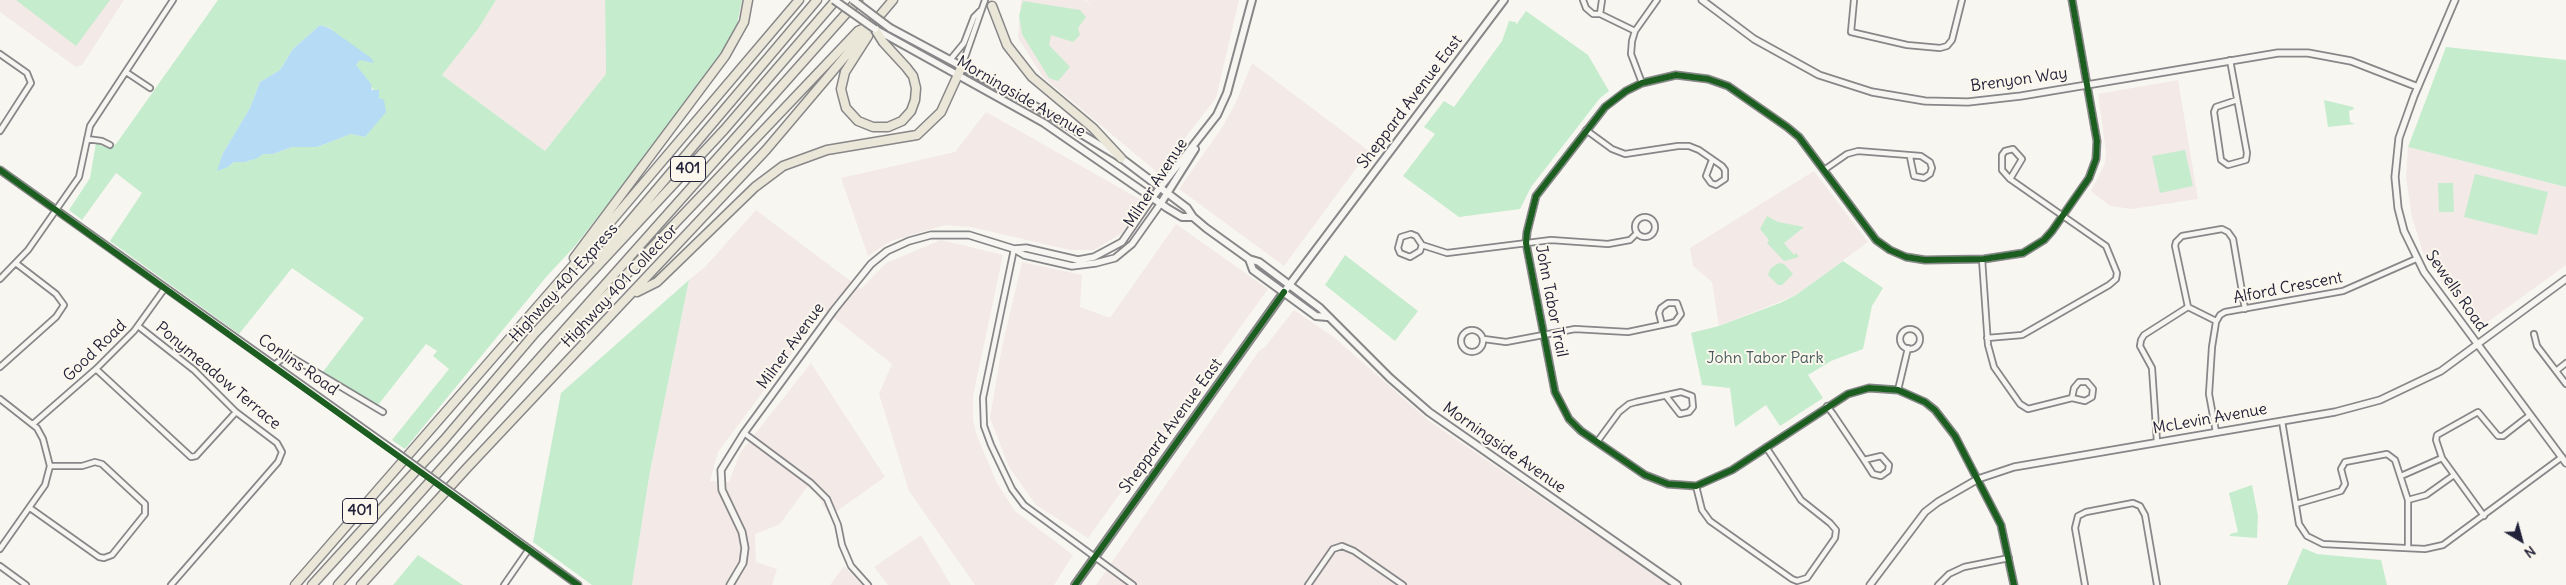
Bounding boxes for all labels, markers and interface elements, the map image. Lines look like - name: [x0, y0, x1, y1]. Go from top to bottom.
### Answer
- street label: Sheppard Avenue East: [1354, 31, 1466, 173]
- street label: Morningside Avenue: [953, 52, 1089, 142]
- street label: Brenyon Way: [1969, 64, 2069, 96]
- street label: Milner Avenue: [1120, 135, 1192, 231]
- road number: 401: [670, 156, 706, 182]
- street label: Highway 401 Express: [506, 220, 622, 346]
- street label: Highway 401 Collector: [558, 220, 682, 352]
- street label: John Tabor Trail: [1531, 243, 1571, 359]
- street label: Sewells Road: [2421, 247, 2491, 335]
- street label: Alford Crescent: [2232, 268, 2344, 308]
- street label: Milner Avenue: [753, 299, 829, 393]
- street label: Good Road: [59, 316, 131, 386]
- street label: Ponymeadow Terrace: [152, 318, 284, 434]
- street label: Conlins Road: [254, 330, 342, 400]
- park label: John Tabor Park: [1706, 348, 1824, 368]
- street label: Sheppard Avenue East: [1116, 355, 1226, 497]
- street label: Morningside Avenue: [1439, 398, 1569, 498]
- street label: McLevin Avenue: [2151, 399, 2269, 439]
- road number: 401: [342, 498, 378, 524]
- north arrow: [2496, 515, 2546, 565]
- text: N: [2521, 542, 2539, 562]

